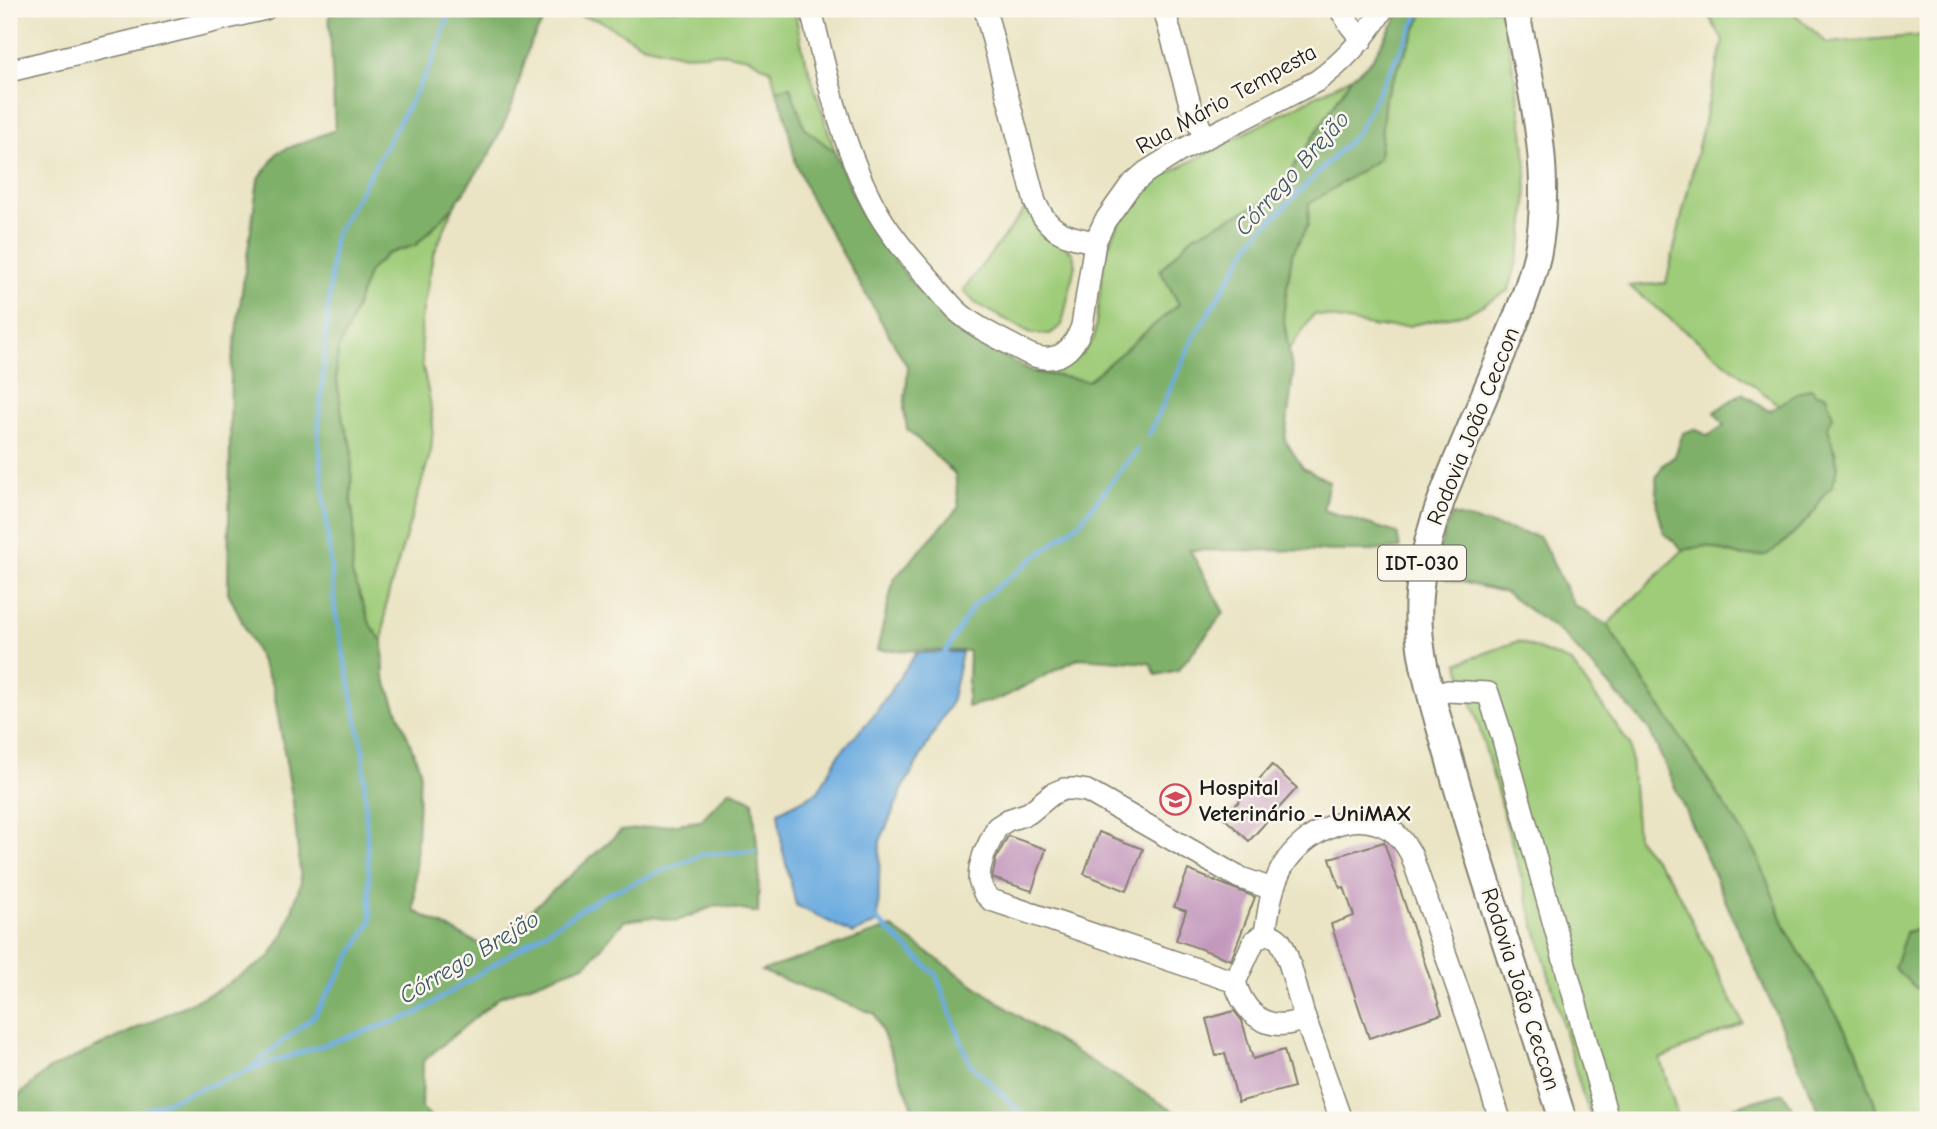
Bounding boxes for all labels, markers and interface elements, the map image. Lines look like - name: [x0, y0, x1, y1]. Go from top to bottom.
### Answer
- street label: Rua Mário Tempesta: [1131, 38, 1321, 160]
- water label: Córrego Brejão: [1229, 105, 1355, 241]
- street label: Rodovia João Ceccon: [1421, 323, 1525, 529]
- road number: IDT-030: [1378, 546, 1466, 580]
- place label: Hospital Veterinário - UniMAX: [1199, 774, 1412, 827]
- school or university icon: Hospital Veterinário - UniMAX: [1159, 783, 1193, 817]
- street label: Rodovia João Ceccon: [1476, 884, 1566, 1094]
- water label: Córrego Brejão: [394, 904, 544, 1010]

